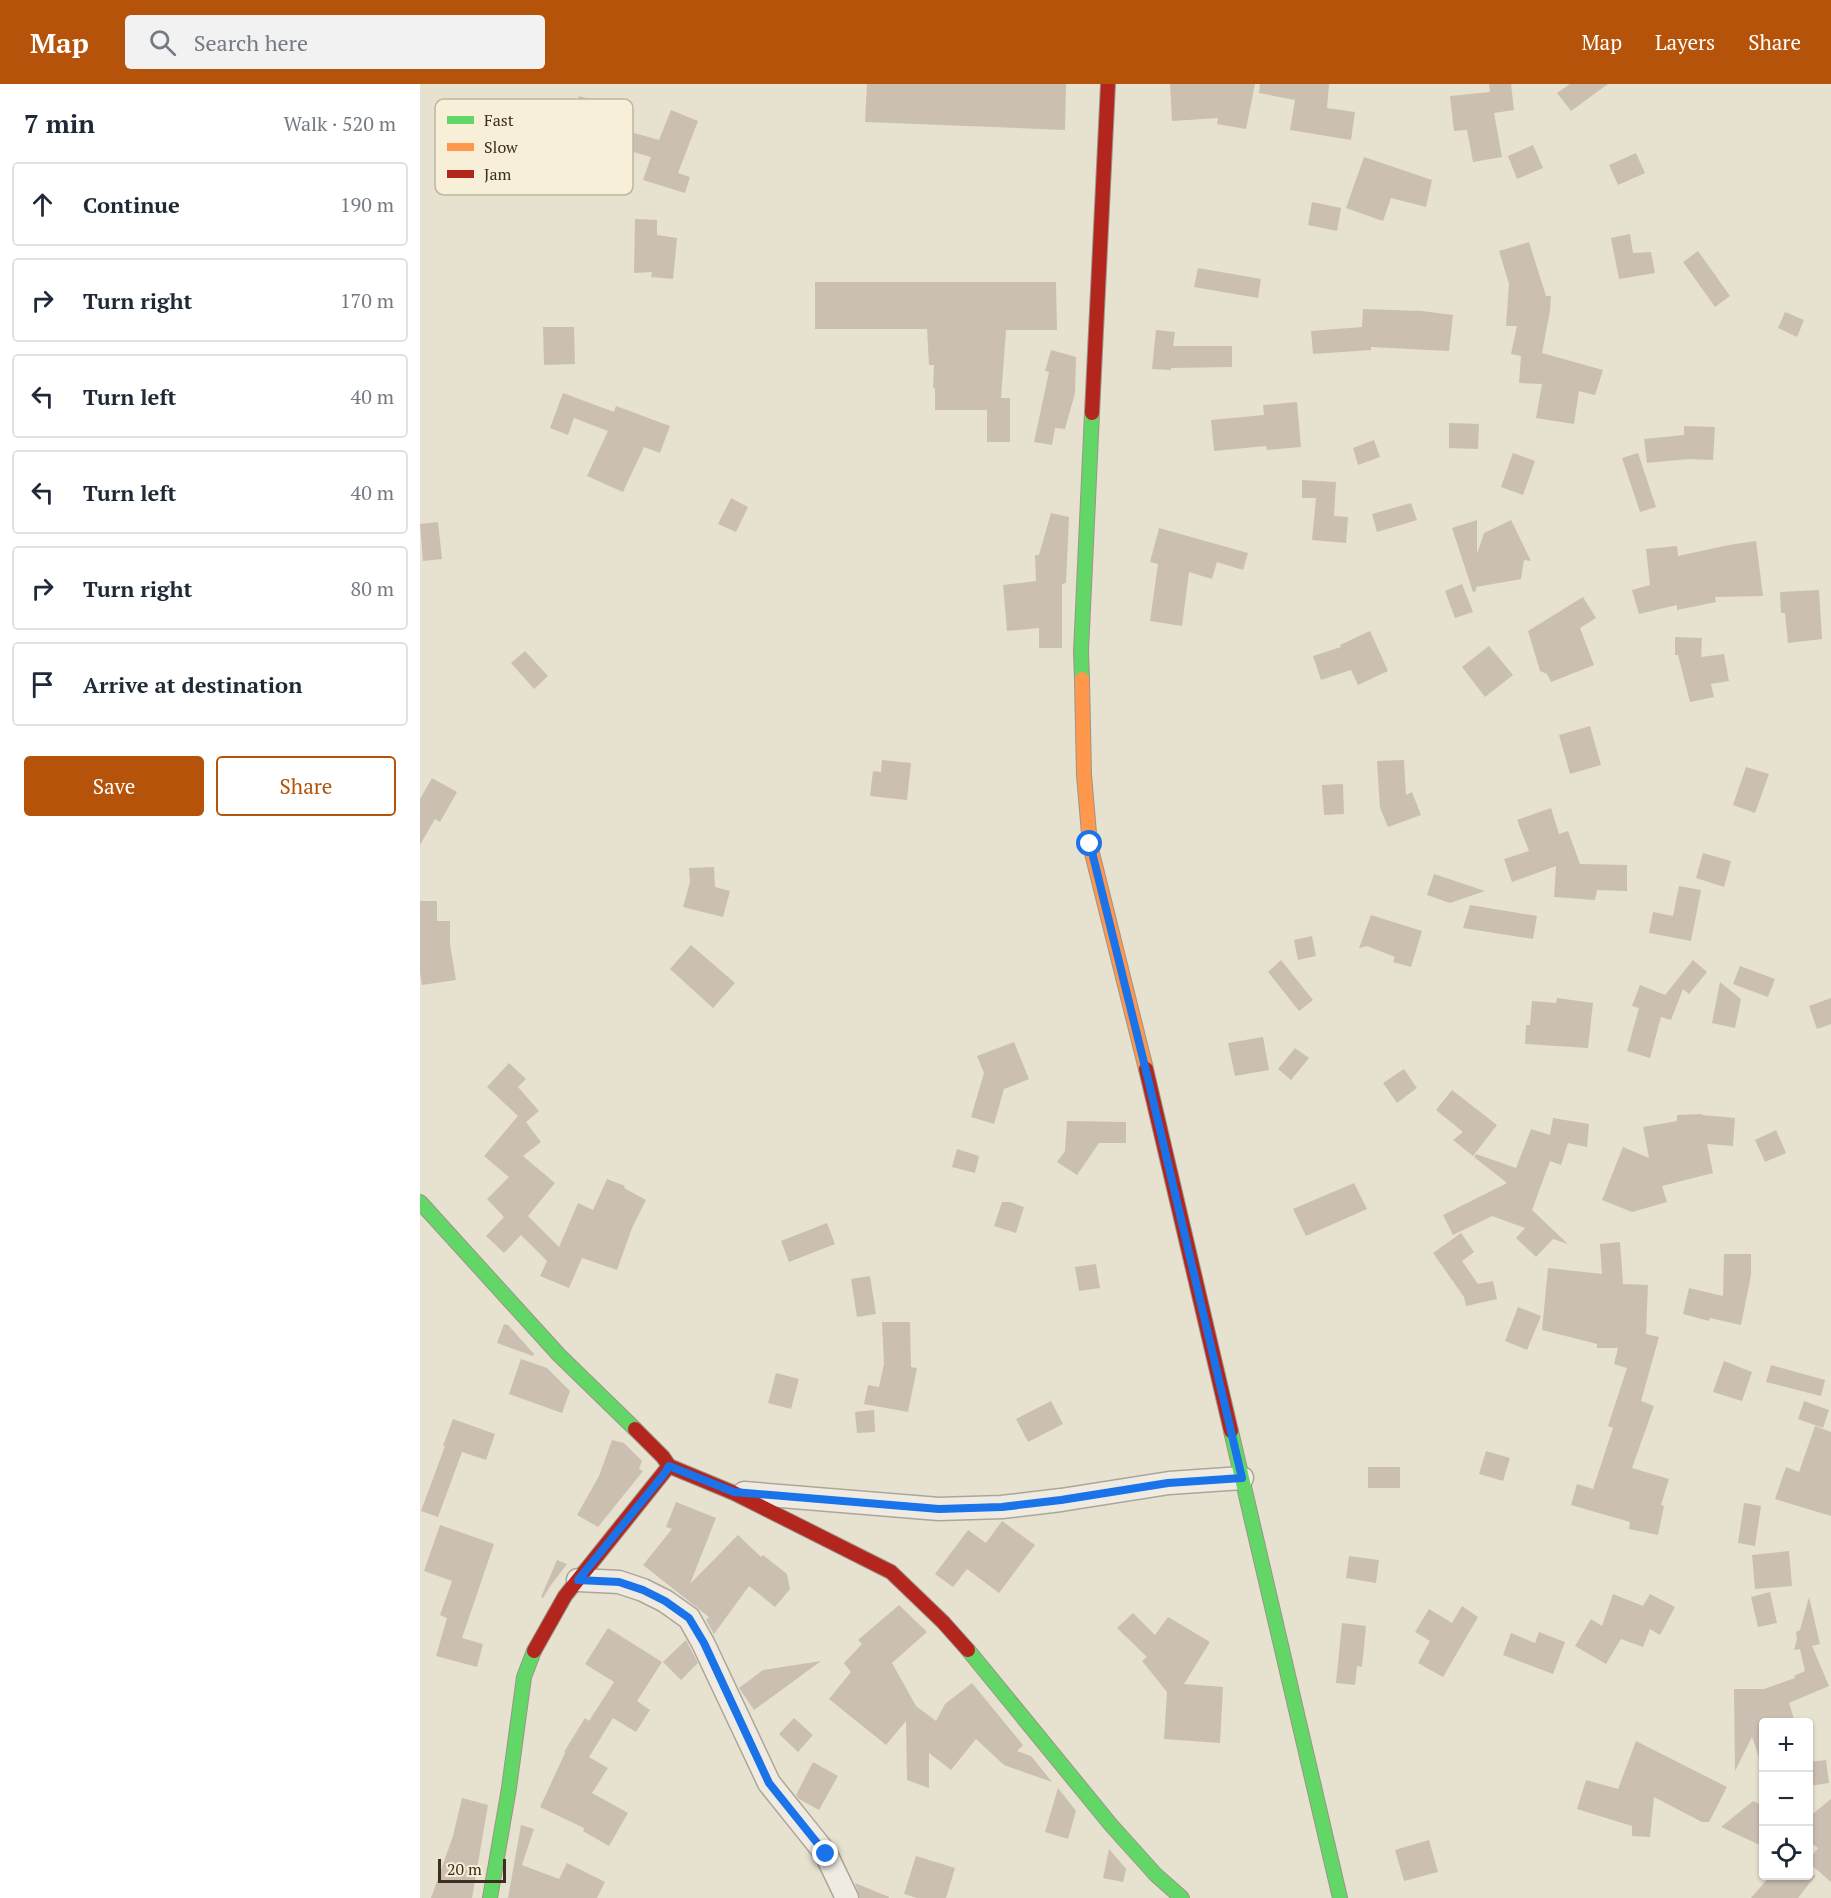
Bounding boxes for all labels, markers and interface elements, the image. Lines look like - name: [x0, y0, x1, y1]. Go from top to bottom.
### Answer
- search box: [125, 15, 545, 69]
- text: Map: [30, 24, 89, 61]
- icon: search: [146, 26, 179, 59]
- text: Search here: [194, 28, 308, 57]
- text: Map: [1581, 28, 1622, 56]
- text: Layers: [1655, 28, 1715, 56]
- text: Share: [1748, 28, 1801, 56]
- legend: [435, 99, 633, 195]
- text: 7 min: [24, 106, 95, 140]
- text: Fast: [484, 109, 514, 131]
- text: Walk · 520 m: [284, 110, 396, 137]
- text: Slow: [484, 136, 518, 158]
- text: Jam: [484, 163, 512, 185]
- icon: ahead: [26, 188, 59, 221]
- text: Continue: [83, 190, 180, 219]
- text: 190 m: [340, 191, 394, 218]
- icon: right: [26, 284, 59, 317]
- text: Turn right: [83, 286, 192, 315]
- text: 170 m: [340, 287, 394, 314]
- icon: left: [26, 380, 59, 413]
- text: Turn left: [83, 382, 176, 411]
- text: 40 m: [351, 383, 394, 410]
- icon: left: [26, 476, 59, 509]
- text: Turn left: [83, 478, 176, 507]
- text: 40 m: [351, 479, 394, 506]
- icon: right: [26, 572, 59, 605]
- text: Turn right: [83, 574, 192, 603]
- text: 80 m: [351, 575, 394, 602]
- icon: arrive: [26, 668, 59, 701]
- text: Arrive at destination: [83, 670, 302, 699]
- button: Save: [24, 756, 204, 816]
- button: Share: [216, 756, 396, 816]
- route start: [1076, 830, 1102, 856]
- map controls: [1759, 1718, 1813, 1880]
- button: +: [1759, 1718, 1813, 1772]
- button: −: [1759, 1772, 1813, 1826]
- button: locate: [1759, 1826, 1813, 1880]
- route end: [812, 1840, 838, 1866]
- scale bar: [438, 1856, 506, 1884]
- text: 20 m: [447, 1858, 482, 1880]

